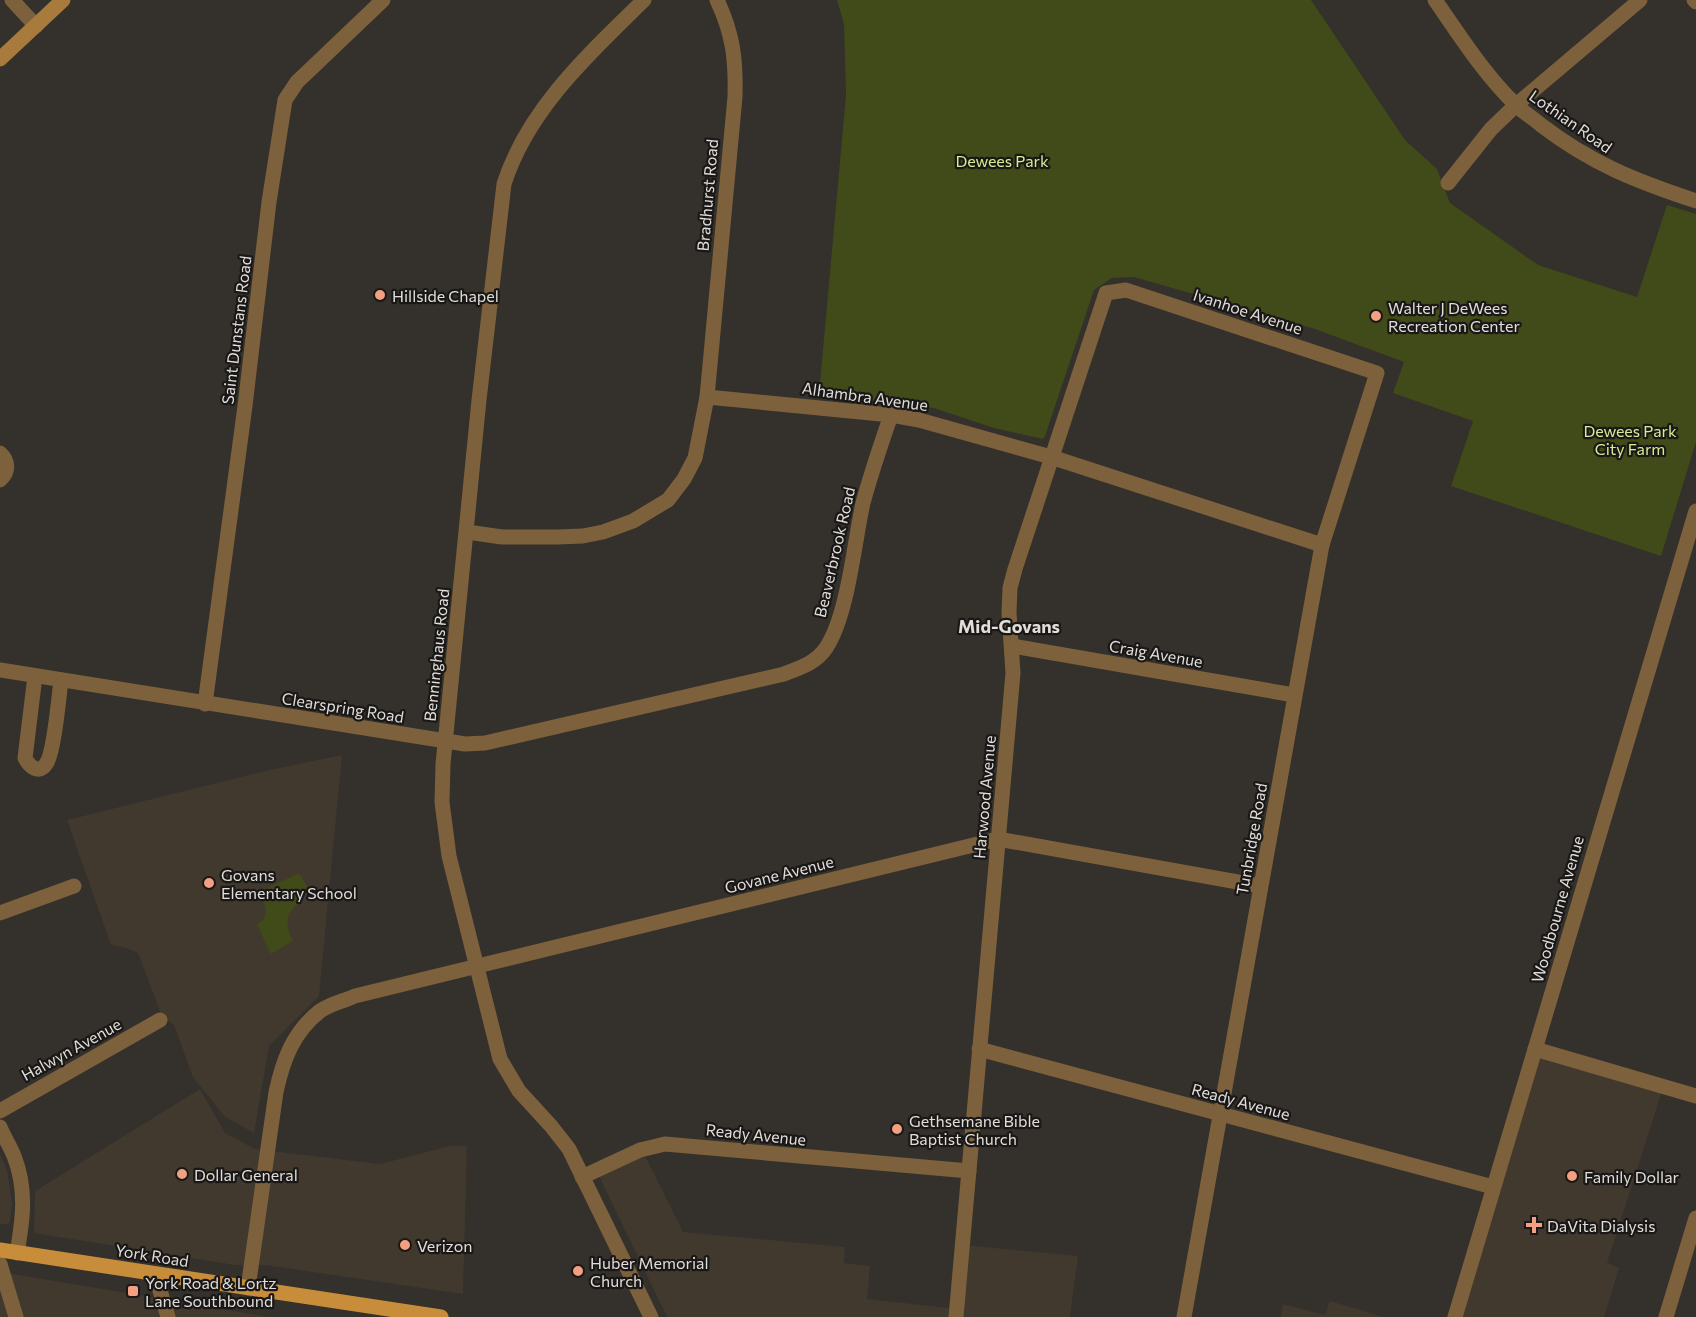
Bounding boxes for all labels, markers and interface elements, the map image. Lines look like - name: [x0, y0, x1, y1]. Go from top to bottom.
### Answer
- street label: Lothian Road: [1526, 86, 1616, 156]
- street label: Bradhurst Road: [693, 138, 721, 252]
- park label: Dewees Park: [955, 151, 1049, 170]
- street label: Saint Dunstans Road: [217, 255, 255, 405]
- street label: Ivanhoe Avenue: [1191, 284, 1305, 338]
- place label: Hillside Chapel: [392, 286, 499, 305]
- marker: Hillside Chapel: [373, 288, 387, 302]
- place label: Walter J DeWees Recreation Center: [1388, 298, 1520, 335]
- marker: Walter J DeWees Recreation Center: [1369, 309, 1383, 323]
- street label: Alhambra Avenue: [801, 378, 929, 414]
- park label: Dewees Park City Farm: [1583, 421, 1677, 458]
- street label: Beaverbrook Road: [810, 485, 858, 619]
- street label: Benninghaus Road: [420, 588, 452, 722]
- district label: Mid-Govans: [958, 615, 1060, 637]
- street label: Craig Avenue: [1108, 635, 1204, 671]
- street label: Clearspring Road: [281, 688, 405, 726]
- street label: Harwood Avenue: [969, 734, 999, 860]
- street label: Tunbridge Road: [1232, 781, 1270, 897]
- street label: Woodbourne Avenue: [1527, 833, 1587, 985]
- street label: Govane Avenue: [723, 851, 835, 897]
- place label: Govans Elementary School: [221, 865, 357, 902]
- marker: Govans Elementary School: [202, 876, 216, 890]
- street label: Halwyn Avenue: [18, 1014, 124, 1084]
- street label: Ready Avenue: [1190, 1079, 1292, 1123]
- place label: Gethsemane Bible Baptist Church: [909, 1111, 1040, 1148]
- street label: Ready Avenue: [705, 1119, 807, 1149]
- marker: Gethsemane Bible Baptist Church: [890, 1122, 904, 1136]
- place label: Dollar General: [194, 1165, 298, 1184]
- marker: Dollar General: [175, 1167, 189, 1181]
- place label: Family Dollar: [1584, 1167, 1680, 1186]
- marker: Family Dollar: [1565, 1169, 1579, 1183]
- marker: DaVita Dialysis: [1525, 1216, 1543, 1234]
- place label: DaVita Dialysis: [1547, 1216, 1655, 1235]
- place label: Verizon: [417, 1236, 472, 1255]
- marker: Verizon: [398, 1238, 412, 1252]
- street label: York Road: [114, 1240, 190, 1270]
- place label: Huber Memorial Church: [590, 1253, 708, 1290]
- marker: Huber Memorial Church: [571, 1264, 585, 1278]
- place label: York Road & Lortz Lane Southbound: [145, 1273, 277, 1310]
- marker: York Road & Lortz Lane Southbound: [126, 1284, 140, 1298]

